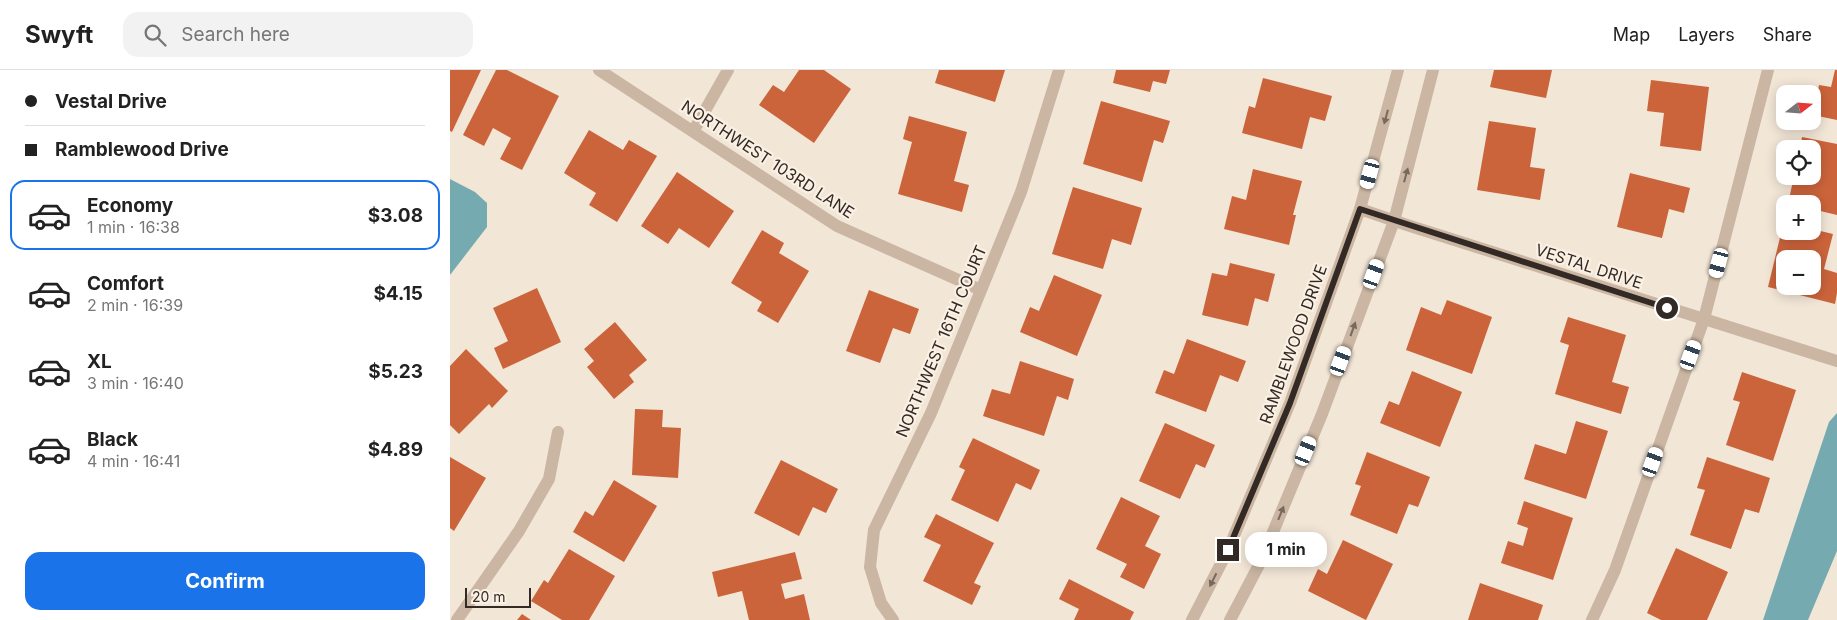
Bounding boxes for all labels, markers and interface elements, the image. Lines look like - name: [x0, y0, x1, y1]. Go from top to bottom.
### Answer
- search box: [123, 12, 473, 57]
- text: Swyft: [25, 20, 93, 49]
- icon: search: [141, 21, 169, 49]
- text: Search here: [181, 23, 290, 46]
- text: Map: [1613, 24, 1650, 45]
- text: Layers: [1678, 24, 1735, 45]
- text: Share: [1763, 24, 1812, 45]
- north arrow: [1776, 85, 1821, 130]
- map controls: [1776, 85, 1821, 295]
- text: Vestal Drive: [55, 90, 167, 113]
- street label: NORTHWEST 103RD LANE: [678, 96, 858, 222]
- one-way arrow: [1381, 110, 1389, 125]
- text: Ramblewood Drive: [55, 138, 229, 161]
- button: locate: [1776, 140, 1821, 185]
- car: [1358, 158, 1381, 190]
- one-way arrow: [1402, 168, 1410, 183]
- icon: car: [27, 193, 72, 238]
- text: Economy: [87, 194, 173, 217]
- button: +: [1776, 195, 1821, 240]
- text: $3.08: [368, 204, 423, 227]
- text: 1 min · 16:38: [87, 217, 180, 237]
- street label: VESTAL DRIVE: [1533, 239, 1645, 293]
- street label: NORTHWEST 16TH COURT: [891, 242, 991, 440]
- car: [1707, 247, 1730, 279]
- button: −: [1776, 250, 1821, 295]
- car: [1361, 257, 1386, 291]
- street label: RAMBLEWOOD DRIVE: [1255, 262, 1331, 426]
- icon: car: [27, 271, 72, 316]
- text: Comfort: [87, 272, 164, 295]
- text: $4.15: [373, 282, 423, 305]
- text: 2 min · 16:39: [87, 295, 183, 315]
- route start: [1656, 297, 1678, 319]
- one-way arrow: [1349, 321, 1357, 336]
- car: [1678, 338, 1703, 372]
- car: [1328, 344, 1353, 378]
- icon: car: [27, 349, 72, 394]
- text: XL: [87, 350, 112, 373]
- text: $5.23: [368, 360, 423, 383]
- text: 3 min · 16:40: [87, 373, 184, 393]
- icon: car: [27, 427, 72, 472]
- text: Black: [87, 428, 138, 451]
- car: [1293, 434, 1318, 468]
- text: $4.89: [368, 438, 423, 461]
- car: [1640, 445, 1665, 479]
- text: 4 min · 16:41: [87, 451, 180, 471]
- one-way arrow: [1277, 506, 1285, 520]
- callout: 1 min: [1246, 532, 1328, 568]
- route end: [1217, 539, 1239, 561]
- text: 1 min: [1266, 539, 1306, 559]
- button: Confirm: [25, 552, 425, 610]
- one-way arrow: [1209, 573, 1217, 587]
- scale bar: [465, 585, 531, 608]
- text: 20 m: [472, 588, 506, 605]

